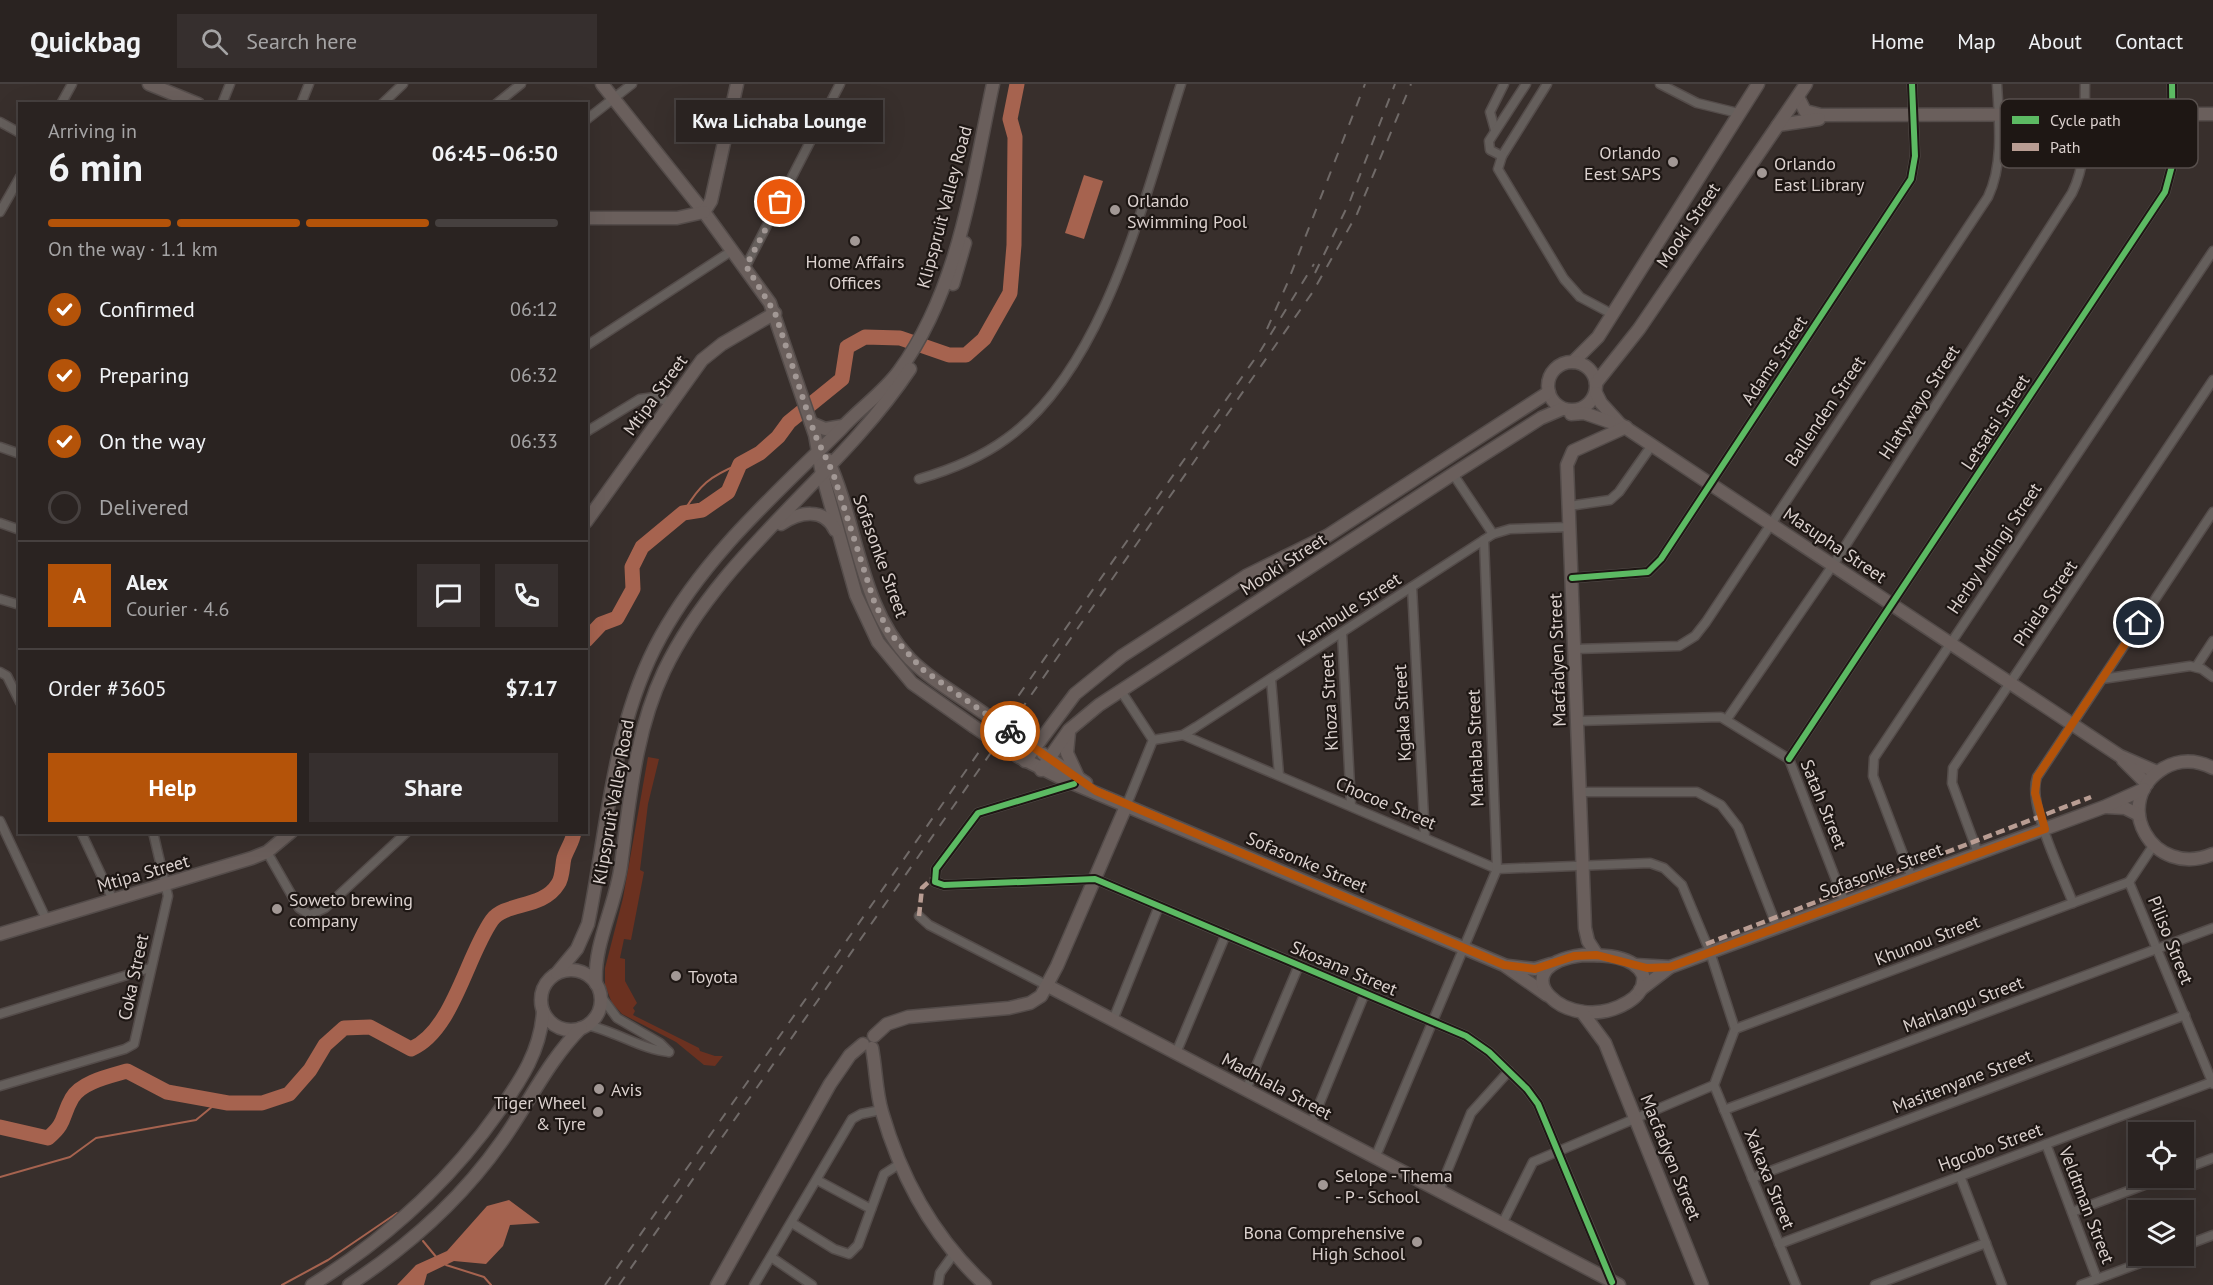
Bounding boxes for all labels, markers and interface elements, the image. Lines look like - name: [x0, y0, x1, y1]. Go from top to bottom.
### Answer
- search box: [177, 14, 597, 68]
- text: Quickbag: [30, 23, 141, 60]
- icon: search: [198, 25, 231, 58]
- text: Search here: [246, 27, 357, 55]
- text: Home: [1871, 28, 1924, 55]
- text: Map: [1957, 28, 1996, 55]
- text: About: [2029, 28, 2082, 55]
- text: Contact: [2115, 28, 2183, 55]
- legend: [2000, 99, 2198, 168]
- callout: Kwa Lichaba Lounge: [676, 100, 884, 142]
- text: Kwa Lichaba Lounge: [692, 108, 867, 134]
- text: Cycle path: [2050, 110, 2121, 130]
- text: Arriving in: [48, 118, 137, 144]
- street label: Klipspruit Valley Road: [911, 123, 977, 291]
- text: Path: [2050, 137, 2081, 157]
- text: 06:45–06:50: [432, 139, 558, 167]
- text: 6 min: [48, 141, 143, 192]
- place label: Orlando Eest SAPS: [1584, 141, 1661, 185]
- place label: Orlando East Library: [1774, 152, 1865, 196]
- marker: Orlando Eest SAPS: [1666, 155, 1680, 169]
- marker: Orlando East Library: [1755, 166, 1769, 180]
- pin: [754, 176, 805, 227]
- street label: Mooki Street: [1651, 178, 1725, 272]
- icon: bag: [763, 185, 796, 218]
- place label: Orlando Swimming Pool: [1127, 189, 1248, 233]
- marker: Orlando Swimming Pool: [1108, 203, 1122, 217]
- marker: Home Affairs Offices: [848, 234, 862, 248]
- text: On the way · 1.1 km: [48, 236, 218, 262]
- place label: Home Affairs Offices: [805, 250, 905, 294]
- icon: check: [48, 293, 81, 326]
- text: Confirmed: [99, 295, 195, 323]
- text: 06:12: [510, 296, 558, 322]
- street label: Adams Street: [1736, 311, 1812, 409]
- street label: Hlatywayo Street: [1874, 341, 1964, 463]
- street label: Mtipa Street: [618, 350, 692, 440]
- street label: Ballenden Street: [1780, 351, 1870, 471]
- icon: check: [48, 359, 81, 392]
- text: Preparing: [99, 361, 189, 389]
- text: 06:32: [510, 362, 558, 388]
- street label: Letsatsi Street: [1956, 370, 2034, 474]
- icon: check: [48, 425, 81, 458]
- text: On the way: [99, 427, 206, 455]
- text: 06:33: [510, 428, 558, 454]
- street label: Herby Mdingi Street: [1942, 478, 2046, 618]
- street label: Sofasonke Street: [848, 491, 914, 621]
- text: Delivered: [99, 493, 189, 521]
- street label: Masupha Street: [1779, 502, 1891, 588]
- street label: Mooki Street: [1236, 528, 1330, 600]
- street label: Phiela Street: [2008, 556, 2082, 650]
- button: chat: [417, 564, 480, 627]
- button: phone: [495, 564, 558, 627]
- street label: Kambule Street: [1293, 567, 1405, 651]
- text: Alex: [126, 568, 168, 596]
- text: A: [73, 581, 86, 609]
- street label: Macfadyen Street: [1543, 593, 1571, 727]
- text: Courier · 4.6: [126, 596, 229, 622]
- pin: [2113, 597, 2164, 648]
- icon: home: [2122, 606, 2155, 639]
- street label: Khoza Street: [1315, 652, 1343, 752]
- street label: Kgaka Street: [1388, 664, 1416, 762]
- text: Order #3605: [48, 674, 167, 702]
- text: $7.17: [505, 674, 558, 702]
- street label: Mathaba Street: [1461, 689, 1489, 807]
- courier: [980, 701, 1040, 761]
- icon: bike: [994, 715, 1027, 748]
- street label: Klipspruit Valley Road: [587, 718, 639, 886]
- button: Help: [48, 753, 297, 822]
- button: Share: [309, 753, 558, 822]
- street label: Satah Street: [1796, 756, 1852, 852]
- street label: Chocoe Street: [1332, 772, 1440, 834]
- street label: Sofasonke Street: [1243, 826, 1371, 898]
- street label: Sofasonke Street: [1816, 837, 1946, 903]
- street label: Mtipa Street: [94, 849, 192, 897]
- place label: Soweto brewing company: [289, 888, 413, 932]
- street label: Piliso Street: [2143, 893, 2199, 987]
- marker: Soweto brewing company: [270, 902, 284, 916]
- street label: Khunou Street: [1871, 909, 1983, 971]
- street label: Coka Street: [113, 932, 153, 1022]
- street label: Skosana Street: [1287, 935, 1401, 1001]
- place label: Toyota: [688, 965, 738, 988]
- marker: Toyota: [669, 969, 683, 983]
- street label: Mahlangu Street: [1900, 970, 2026, 1038]
- street label: Masitenyane Street: [1889, 1044, 2035, 1118]
- street label: Madhlala Street: [1218, 1047, 1336, 1125]
- place label: Avis: [611, 1078, 642, 1101]
- marker: Avis: [592, 1082, 606, 1096]
- place label: Tiger Wheel & Tyre: [494, 1091, 587, 1135]
- street label: Macfadyen Street: [1635, 1091, 1707, 1223]
- marker: Tiger Wheel & Tyre: [591, 1105, 605, 1119]
- street label: Hgcobo Street: [1935, 1118, 2045, 1176]
- map controls: [2128, 1122, 2194, 1266]
- button: locate: [2128, 1122, 2194, 1188]
- street label: Xakaxa Street: [1739, 1126, 1801, 1232]
- street label: Veldtman Street: [2054, 1142, 2120, 1267]
- place label: Selope - Thema - P - School: [1335, 1164, 1453, 1208]
- marker: Selope - Thema - P - School: [1316, 1178, 1330, 1192]
- button: layers: [2128, 1200, 2194, 1266]
- place label: Bona Comprehensive High School: [1243, 1221, 1406, 1265]
- marker: Bona Comprehensive High School: [1410, 1235, 1424, 1249]

